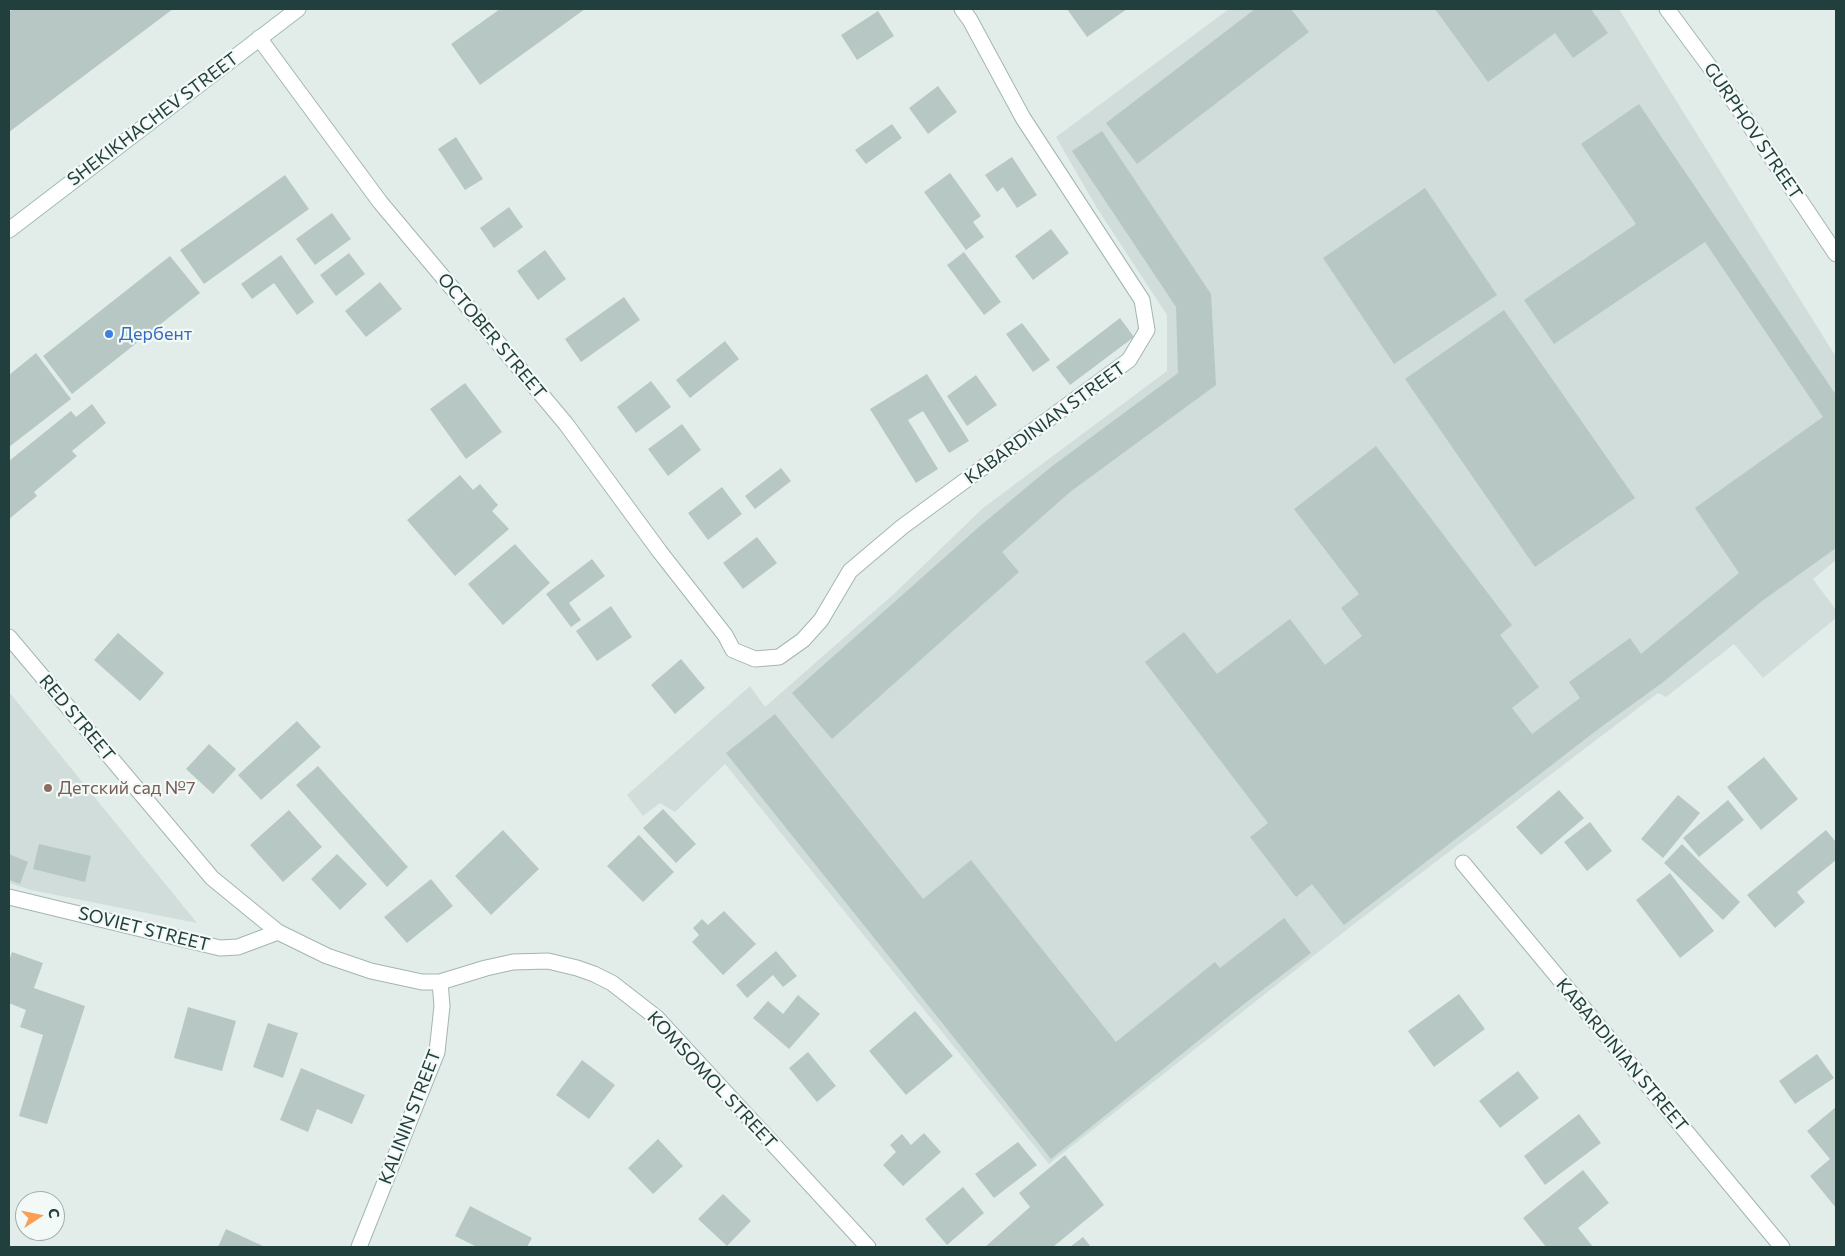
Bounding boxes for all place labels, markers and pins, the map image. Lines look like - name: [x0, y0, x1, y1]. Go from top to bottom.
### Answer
- place label: Дербент: [119, 323, 192, 345]
- marker: Дербент: [103, 328, 115, 340]
- place label: Детский сад №7: [58, 777, 195, 799]
- marker: Детский сад №7: [42, 782, 54, 794]

